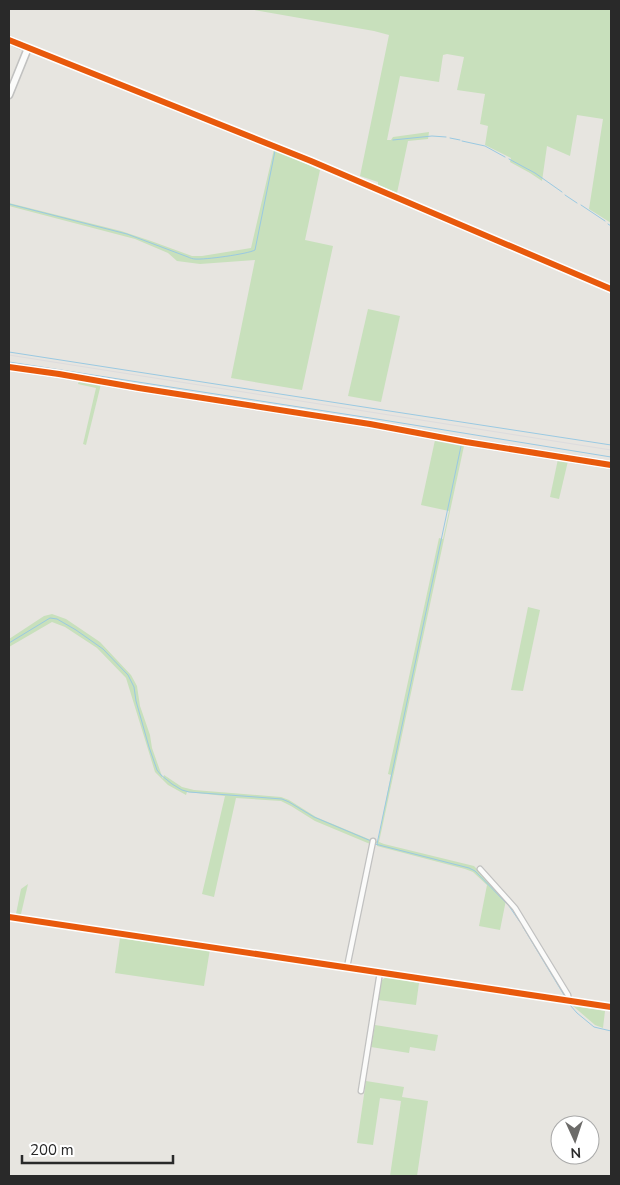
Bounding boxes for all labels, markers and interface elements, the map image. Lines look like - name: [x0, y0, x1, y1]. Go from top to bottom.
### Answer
- north arrow: [550, 1115, 600, 1165]
- scale bar: [22, 1132, 174, 1164]
- text: 200 m: [30, 1140, 74, 1160]
- text: N: [570, 1143, 581, 1162]

